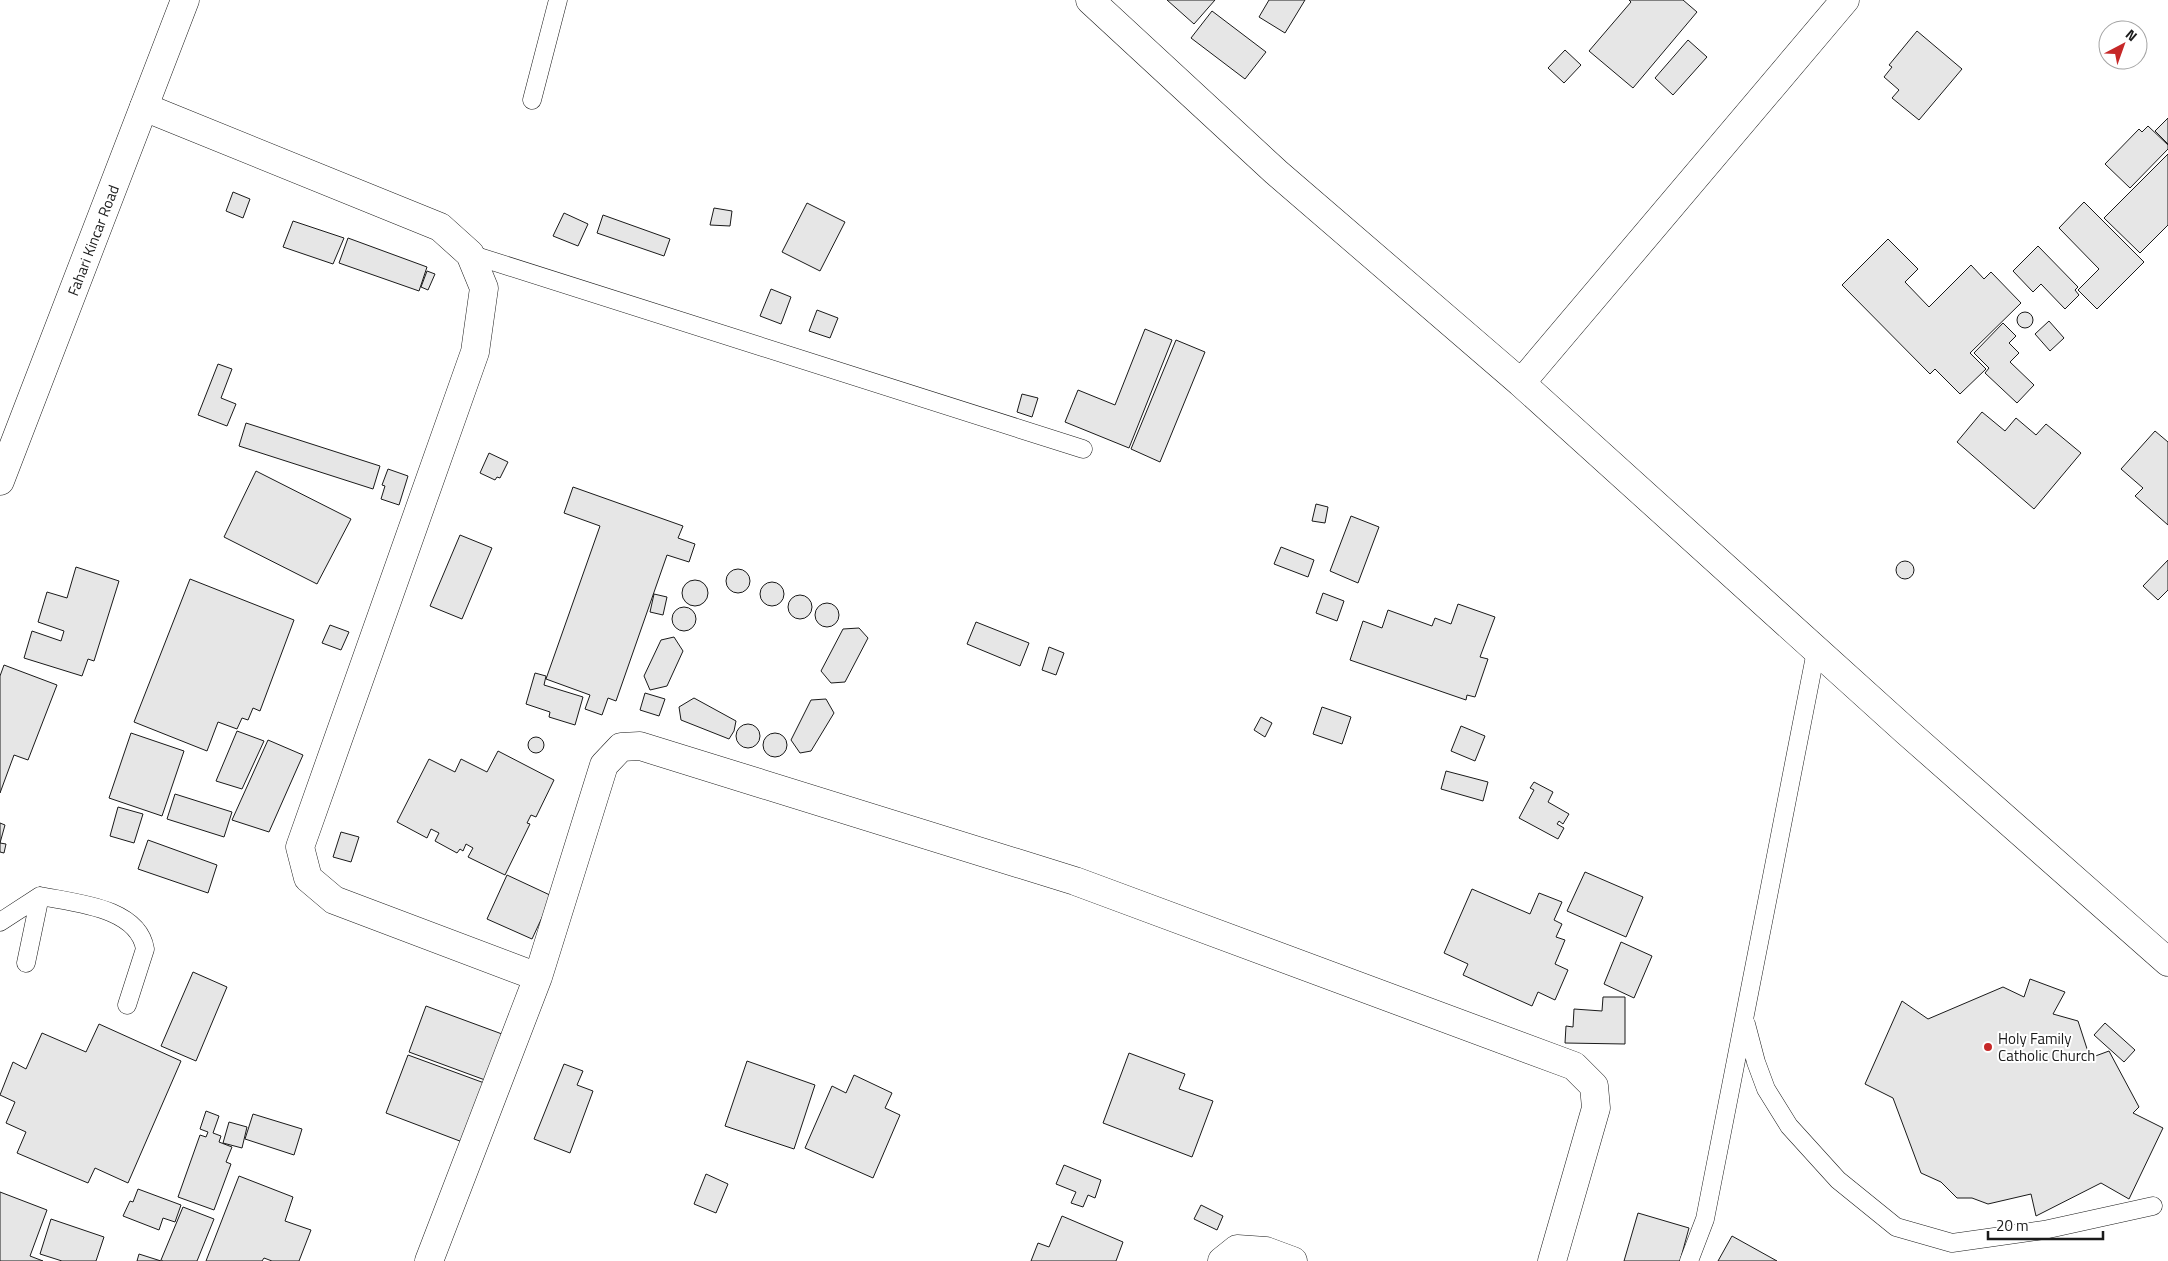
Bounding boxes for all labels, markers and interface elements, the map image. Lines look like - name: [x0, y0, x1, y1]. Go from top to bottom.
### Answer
- north arrow: [2098, 20, 2148, 70]
- text: N: [2121, 24, 2142, 46]
- street label: Fahari Kincar Road: [61, 181, 124, 299]
- place label: Holy Family Catholic Church: [1998, 1027, 2095, 1067]
- marker: Holy Family Catholic Church: [1982, 1041, 1994, 1053]
- scale bar: [1988, 1208, 2103, 1240]
- text: 20 m: [1996, 1214, 2029, 1237]

